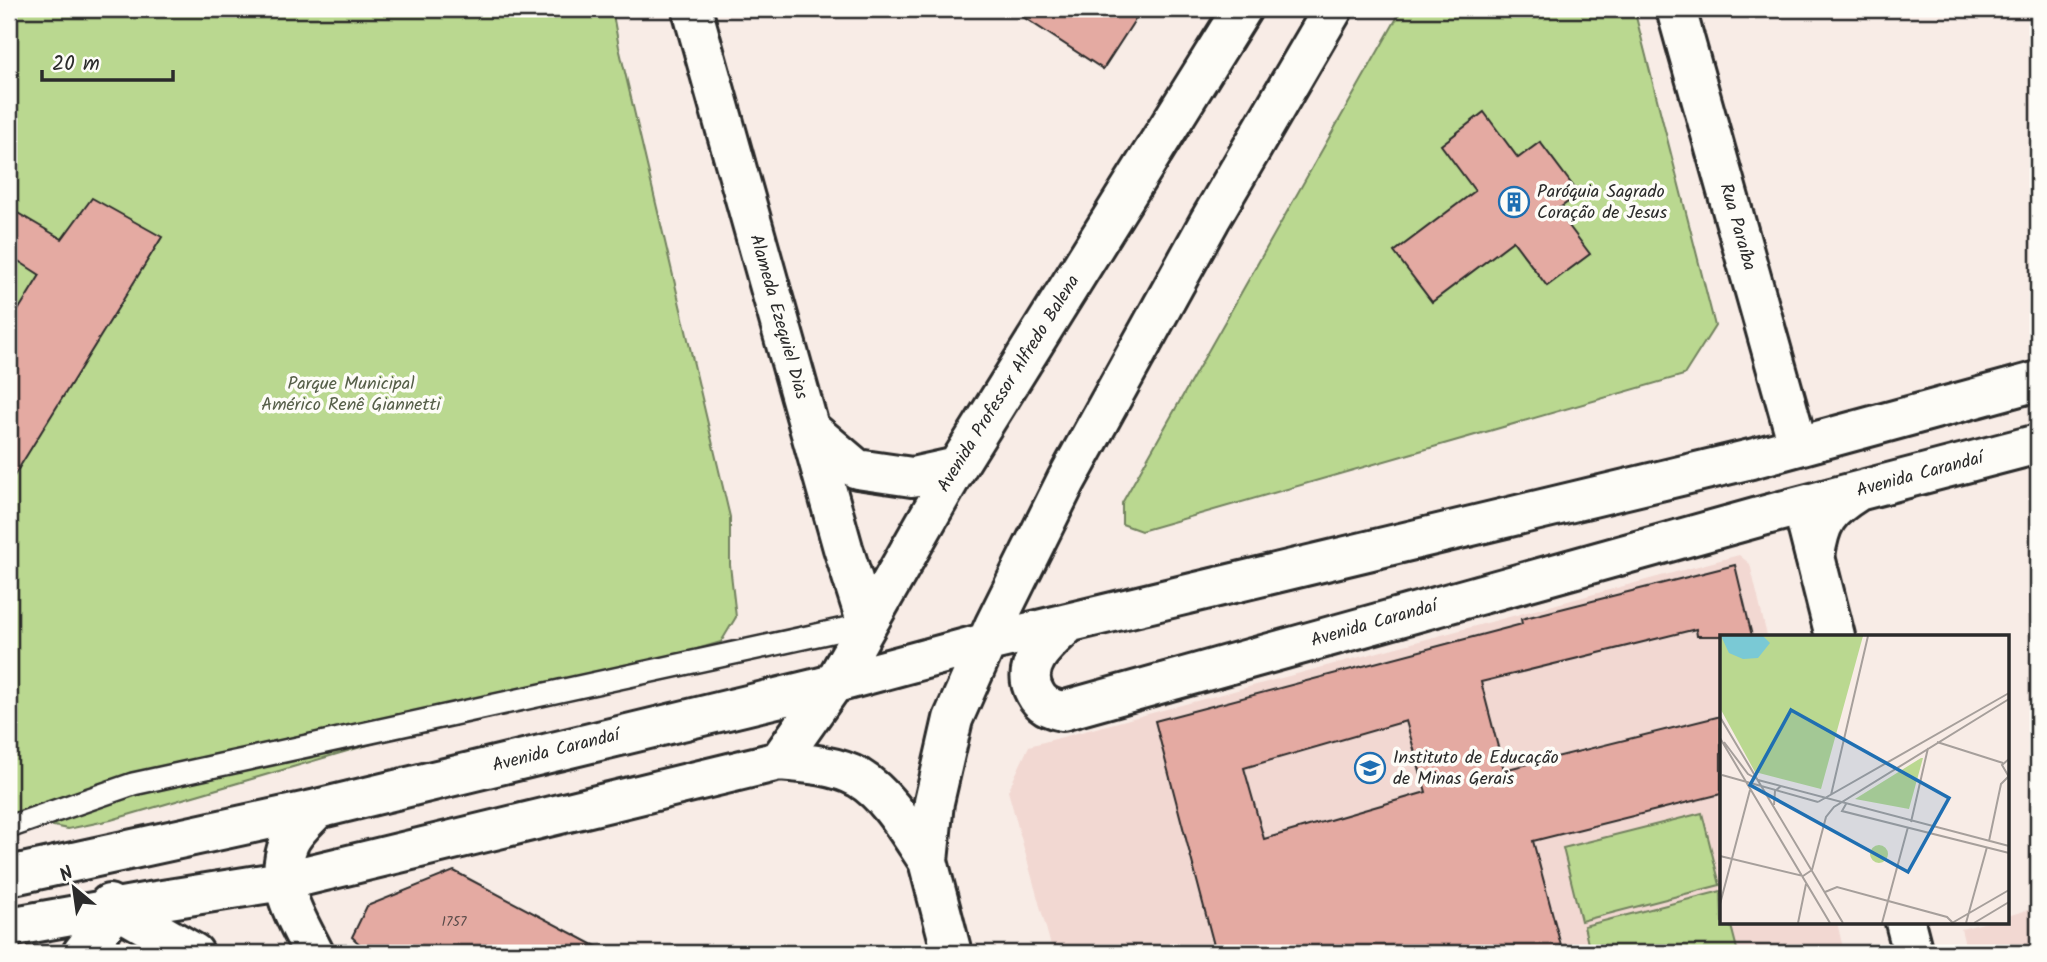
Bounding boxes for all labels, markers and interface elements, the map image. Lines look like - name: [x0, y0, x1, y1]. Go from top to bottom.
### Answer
- scale bar: [42, 38, 173, 82]
- text: 20 m: [52, 48, 100, 81]
- place label: Paróquia Sagrado Coração de Jesus: [1537, 178, 1667, 228]
- street label: Rua Paraíba: [1711, 180, 1763, 274]
- building icon: Paróquia Sagrado Coração de Jesus: [1497, 185, 1531, 219]
- street label: Alameda Ezequiel Dias: [741, 231, 816, 403]
- street label: Avenida Professor Alfredo Balena: [930, 270, 1088, 498]
- park label: Parque Municipal Américo Renê Giannetti: [261, 370, 441, 420]
- street label: Avenida Carandaí: [1853, 443, 1989, 506]
- street label: Avenida Carandaí: [1307, 591, 1443, 656]
- inset map: [1720, 635, 2008, 923]
- street label: Avenida Carandaí: [489, 721, 625, 781]
- place label: Instituto de Educação de Minas Gerais: [1393, 744, 1559, 794]
- school or university icon: Instituto de Educação de Minas Gerais: [1353, 751, 1387, 785]
- north arrow: [38, 853, 108, 923]
- text: N: [54, 859, 79, 891]
- house number: 1757: [442, 911, 467, 933]

